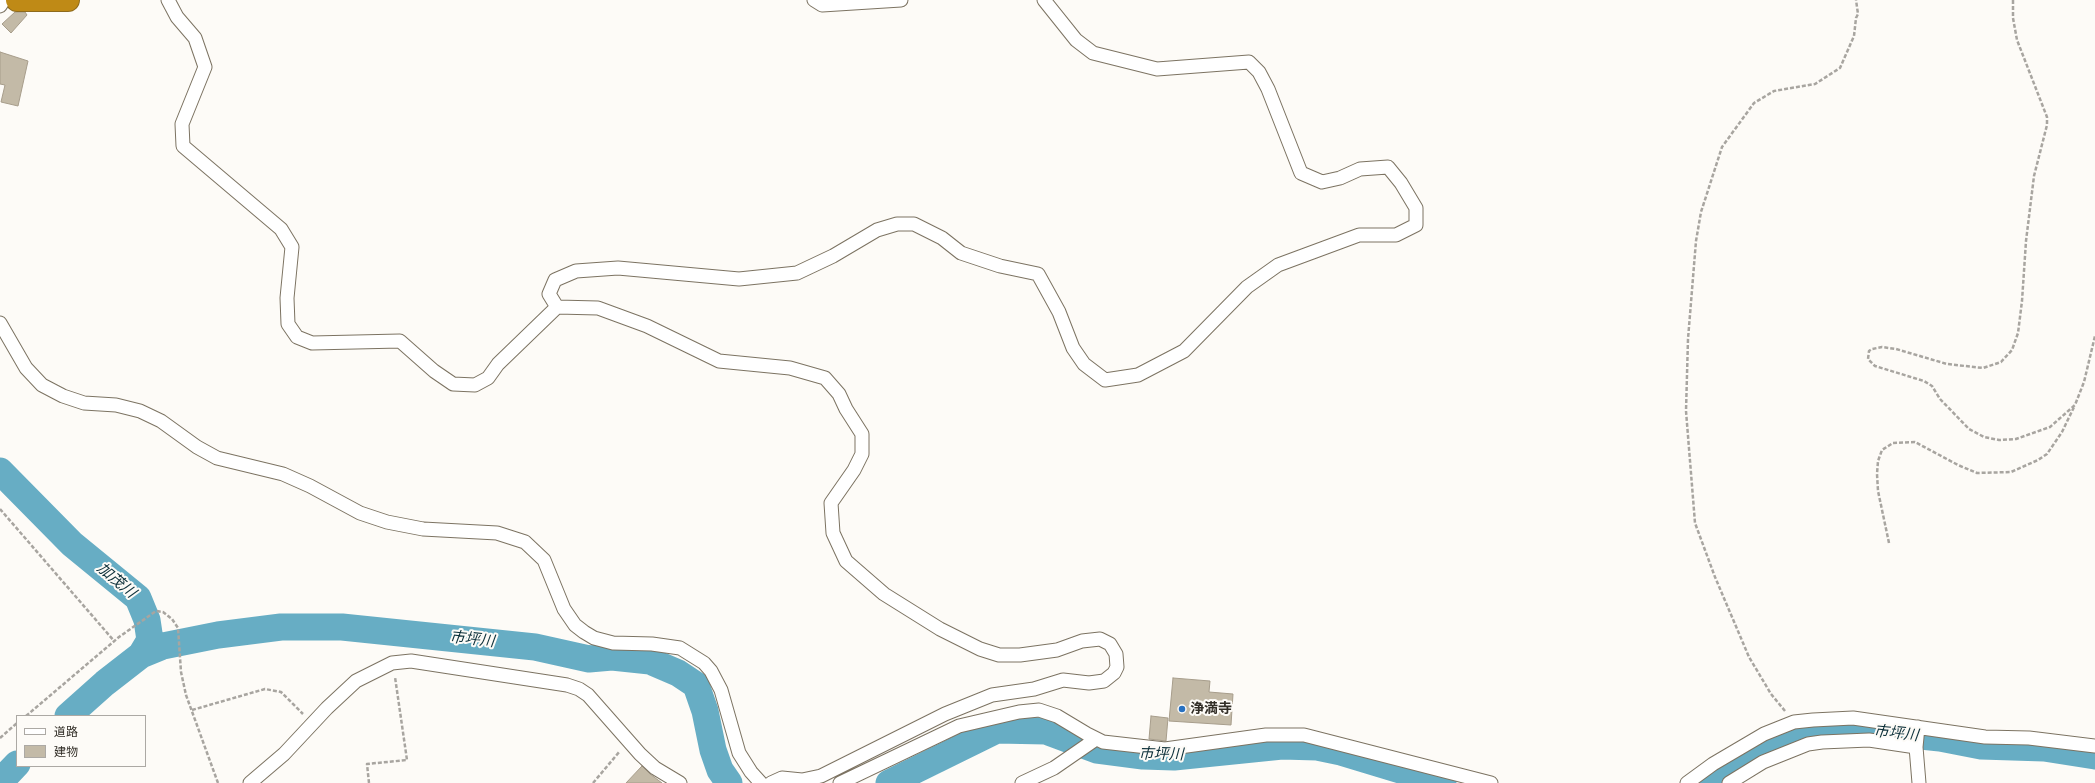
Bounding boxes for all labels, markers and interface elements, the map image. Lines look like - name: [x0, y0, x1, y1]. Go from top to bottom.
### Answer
- water label: 加茂川: [93, 560, 139, 602]
- water label: 市坪川: [449, 629, 495, 651]
- place label: 浄満寺: [1190, 701, 1232, 717]
- marker: 浄満寺: [1177, 704, 1187, 714]
- legend: [16, 715, 146, 767]
- water label: 市坪川: [1873, 723, 1919, 745]
- text: 道路: [54, 724, 78, 740]
- text: 建物: [54, 744, 78, 760]
- water label: 市坪川: [1138, 746, 1184, 764]

